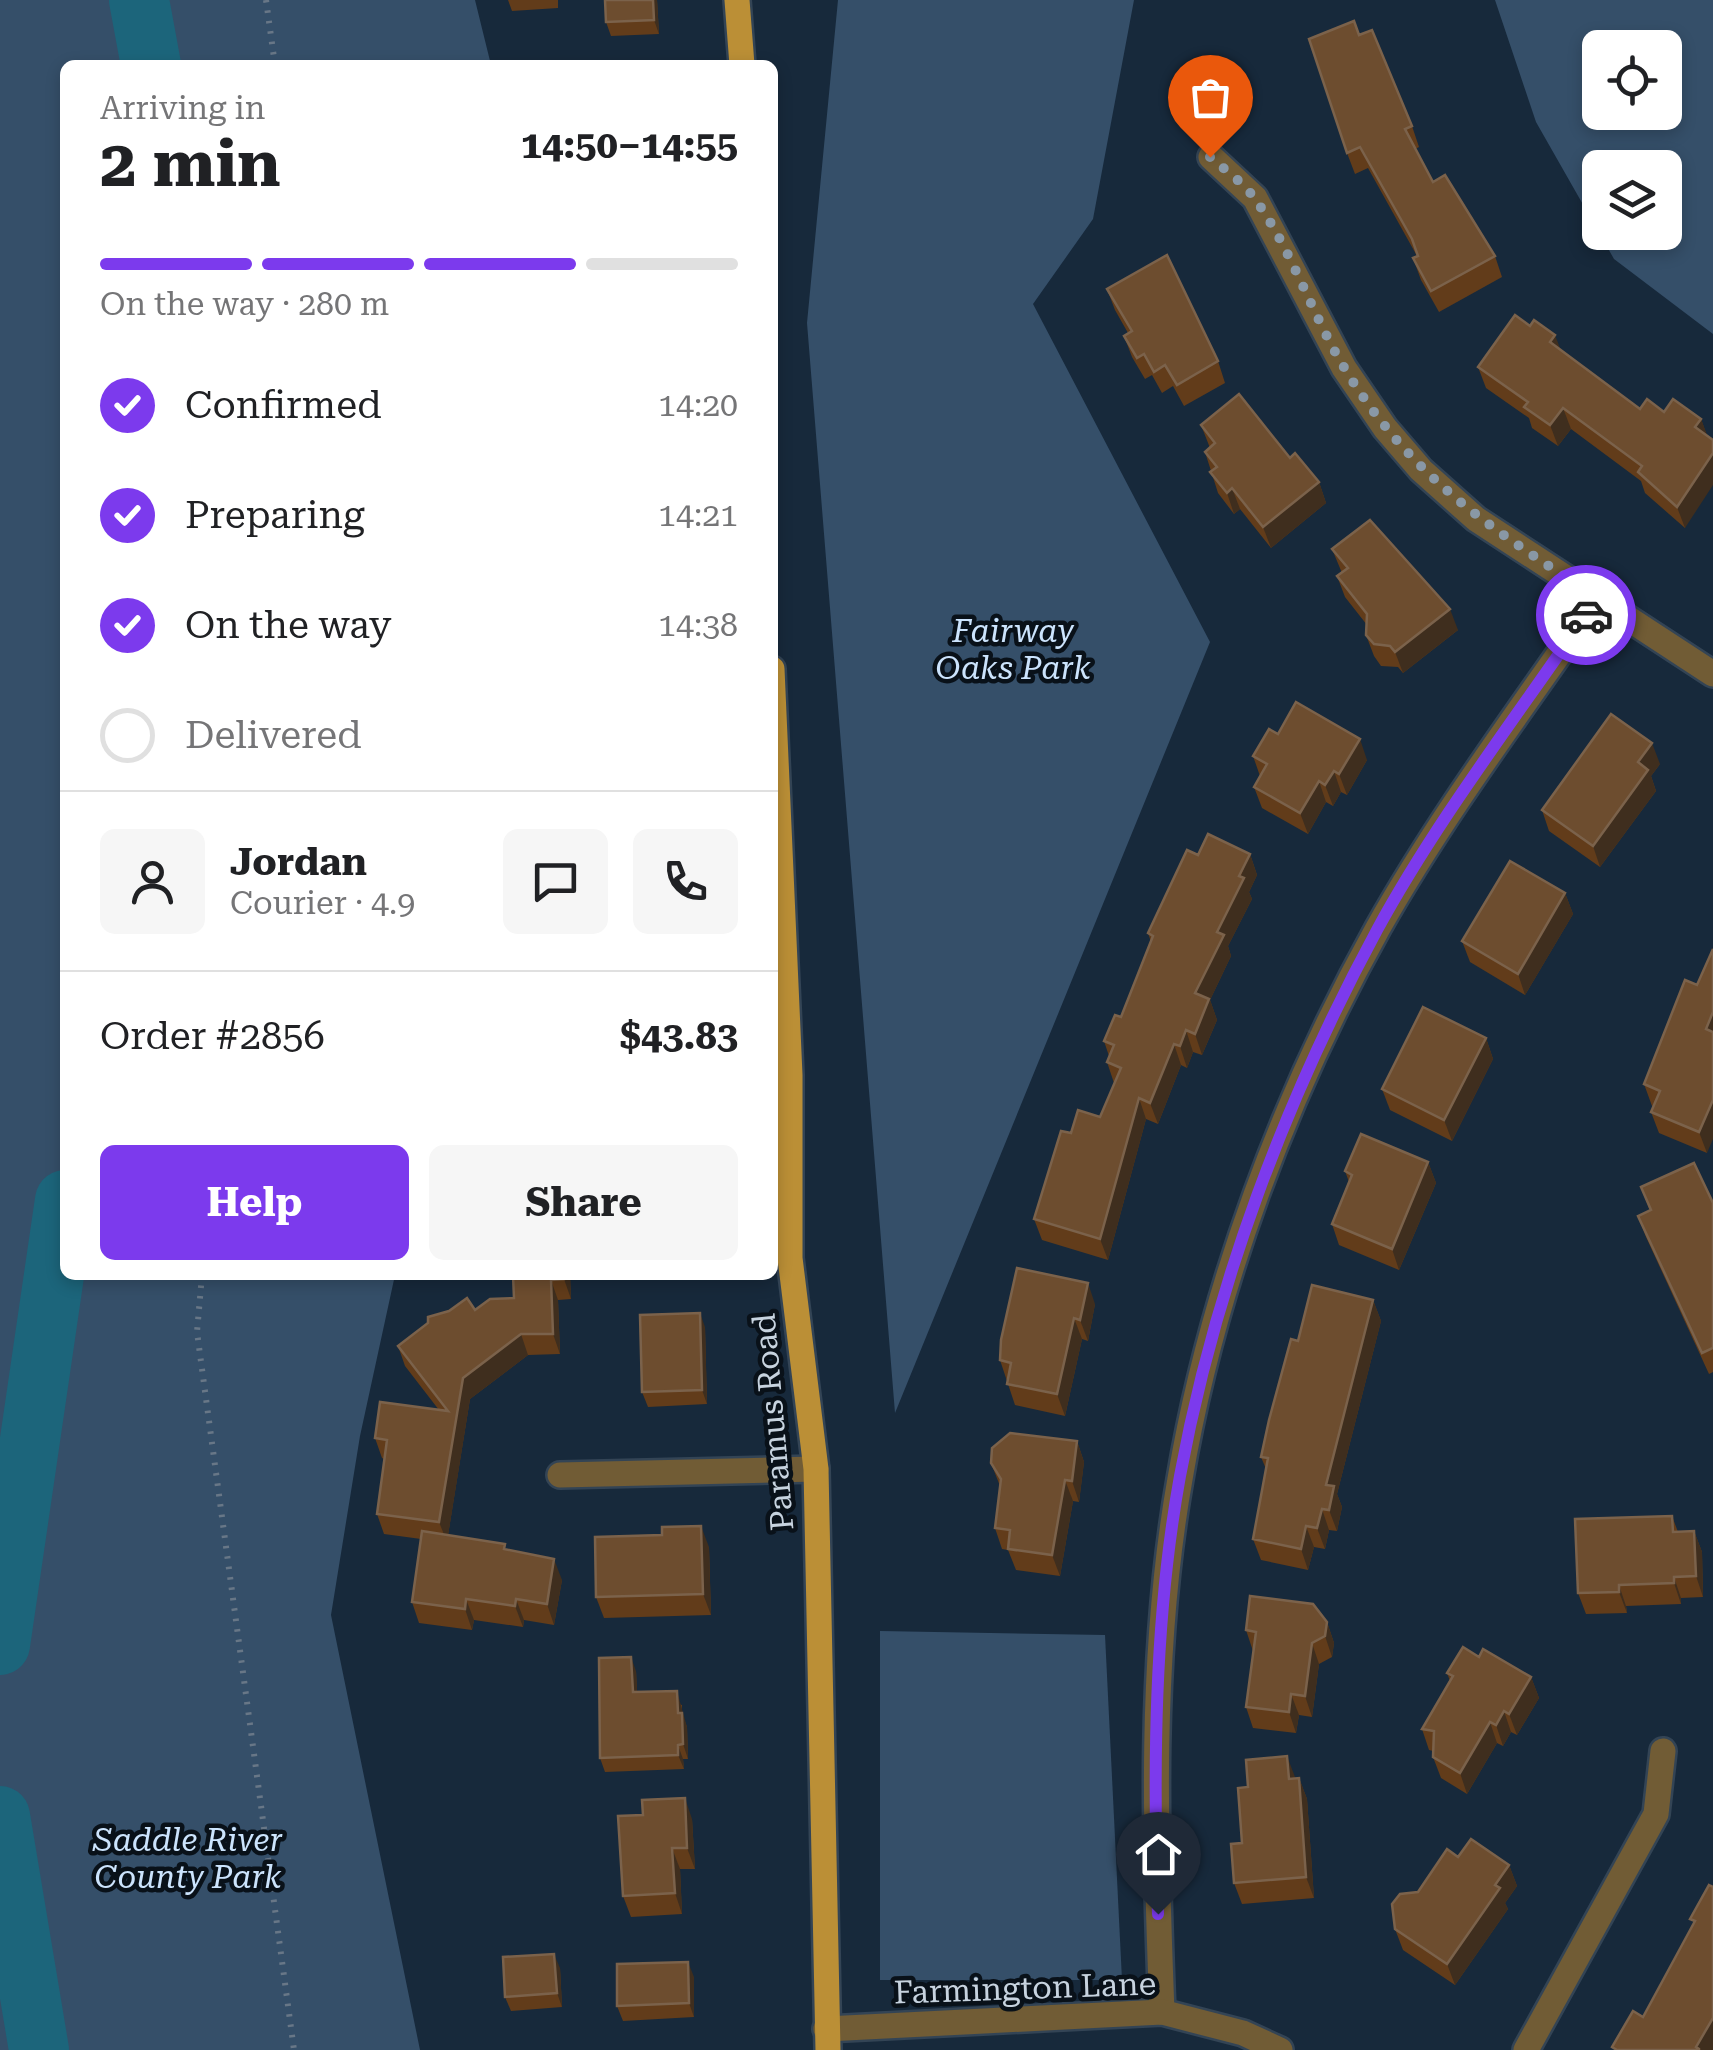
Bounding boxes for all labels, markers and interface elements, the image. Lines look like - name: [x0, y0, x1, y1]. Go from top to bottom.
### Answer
- map controls: [1582, 30, 1682, 250]
- button: locate: [1582, 30, 1682, 130]
- pin: [1168, 55, 1253, 158]
- icon: bag: [1183, 70, 1238, 125]
- text: Arriving in: [100, 89, 265, 127]
- text: 14:50–14:55: [521, 123, 738, 167]
- text: 2 min: [100, 126, 281, 202]
- button: layers: [1582, 150, 1682, 250]
- text: On the way · 280 m: [100, 285, 389, 323]
- icon: check: [100, 378, 155, 433]
- text: Confirmed: [185, 383, 382, 427]
- text: 14:20: [658, 386, 738, 424]
- icon: check: [100, 488, 155, 543]
- text: Preparing: [185, 493, 365, 537]
- text: 14:21: [658, 496, 738, 534]
- courier: [1536, 565, 1636, 665]
- icon: car: [1559, 588, 1614, 643]
- icon: check: [100, 598, 155, 653]
- text: On the way: [185, 603, 391, 647]
- text: 14:38: [658, 606, 738, 644]
- park label: Fairway Oaks Park: [935, 612, 1091, 687]
- text: Delivered: [185, 713, 362, 757]
- button: person: [100, 829, 205, 934]
- button: chat: [503, 829, 608, 934]
- button: phone: [633, 829, 738, 934]
- text: Jordan: [230, 840, 367, 884]
- text: Courier · 4.9: [230, 884, 415, 922]
- text: Order #2856: [100, 1014, 325, 1058]
- text: $43.83: [620, 1014, 738, 1058]
- button: Help: [100, 1145, 409, 1260]
- button: Share: [429, 1145, 738, 1260]
- street label: Paramus Road: [745, 1312, 801, 1532]
- pin: [1116, 1812, 1201, 1915]
- park label: Saddle River County Park: [92, 1821, 283, 1896]
- icon: home: [1131, 1827, 1186, 1882]
- street label: Farmington Lane: [893, 1964, 1157, 2012]

